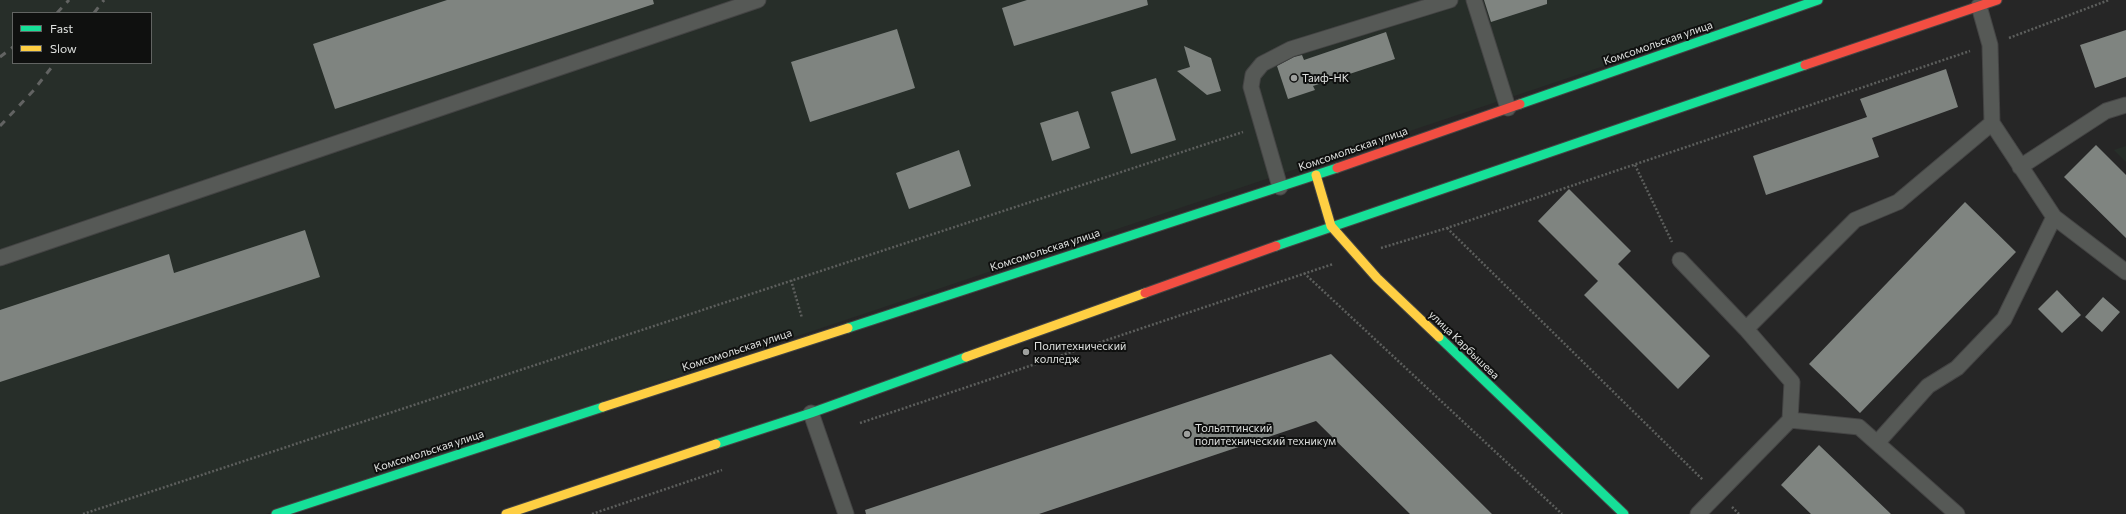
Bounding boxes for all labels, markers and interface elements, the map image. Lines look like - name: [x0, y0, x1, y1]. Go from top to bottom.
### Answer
- legend: [12, 12, 152, 64]
- street label: Комсомольская улица: [1602, 18, 1714, 68]
- text: Fast: [50, 21, 73, 35]
- text: Slow: [50, 41, 77, 55]
- place label: Таиф-НК: [1302, 71, 1349, 85]
- marker: Таиф-НК: [1289, 73, 1299, 83]
- street label: Комсомольская улица: [1297, 124, 1409, 174]
- street label: Комсомольская улица: [988, 226, 1102, 274]
- street label: улица Карбышева: [1426, 308, 1502, 382]
- street label: Комсомольская улица: [680, 326, 794, 374]
- place label: Политехнический колледж: [1034, 339, 1126, 365]
- marker: Политехнический колледж: [1021, 347, 1031, 357]
- place label: Тольяттинский политехнический техникум: [1195, 421, 1336, 447]
- street label: Комсомольская улица: [372, 427, 486, 475]
- marker: Тольяттинский политехнический техникум: [1182, 429, 1192, 439]

